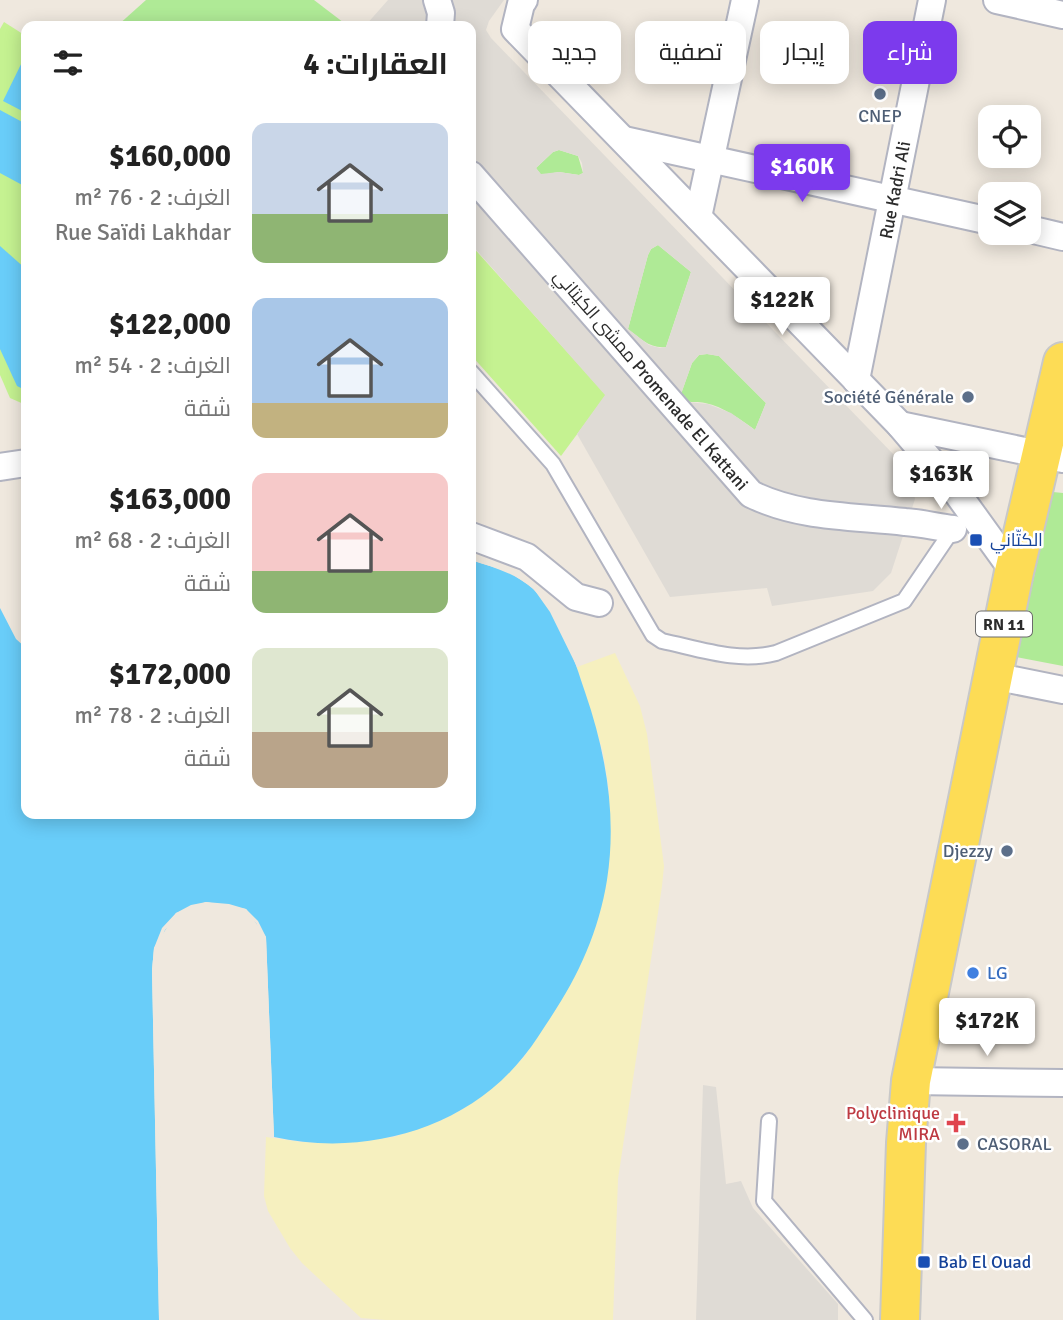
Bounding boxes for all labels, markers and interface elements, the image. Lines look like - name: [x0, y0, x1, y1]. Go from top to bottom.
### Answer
- chip: جديد: [528, 21, 621, 84]
- chip: تصفية: [635, 21, 746, 84]
- chip: إيجار: [760, 21, 849, 84]
- chip: شراء: [863, 21, 957, 84]
- icon: filters: [49, 44, 87, 82]
- text: العقارات: 4: [303, 46, 448, 83]
- marker: CNEP: [872, 86, 888, 102]
- place label: CNEP: [858, 105, 902, 127]
- map controls: [978, 105, 1041, 245]
- button: locate: [978, 105, 1041, 168]
- text: $160,000: [109, 138, 231, 175]
- street label: Rue Kadri Ali: [875, 139, 915, 241]
- pin: $160K: [753, 144, 851, 204]
- icon: home: [308, 151, 392, 235]
- text: $160K: [770, 152, 834, 181]
- button: layers: [978, 182, 1041, 245]
- text: الغرف: 2 · 76 m²: [75, 183, 231, 212]
- text: Rue Saïdi Lakhdar: [55, 218, 231, 247]
- street label: ممشى الكيتاني Promenade El Kattani: [547, 265, 753, 497]
- pin: $122K: [733, 278, 831, 337]
- text: $122K: [750, 285, 814, 314]
- text: $122,000: [109, 306, 231, 343]
- icon: home: [308, 326, 392, 410]
- text: الغرف: 2 · 54 m²: [75, 351, 231, 380]
- place label: Société Générale: [824, 386, 954, 408]
- marker: Société Générale: [960, 389, 976, 405]
- text: شقة: [184, 394, 231, 423]
- pin: $163K: [892, 452, 990, 511]
- text: $163K: [909, 459, 973, 488]
- text: $163,000: [109, 481, 231, 518]
- icon: home: [308, 501, 392, 585]
- text: الغرف: 2 · 68 m²: [75, 526, 231, 555]
- place label: الكتّاني: [990, 529, 1043, 554]
- marker: الكتّاني: [968, 532, 984, 548]
- text: شقة: [184, 569, 231, 598]
- road number: RN 11: [976, 611, 1032, 636]
- text: $172,000: [109, 656, 231, 693]
- icon: home: [308, 676, 392, 760]
- text: الغرف: 2 · 78 m²: [75, 701, 231, 730]
- text: شقة: [184, 744, 231, 773]
- place label: Djezzy: [943, 840, 994, 862]
- marker: Djezzy: [999, 843, 1015, 859]
- place label: LG: [987, 962, 1007, 984]
- marker: LG: [965, 965, 981, 981]
- pin: $172K: [938, 998, 1036, 1058]
- text: $172K: [955, 1006, 1019, 1035]
- place label: Polyclinique MIRA: [846, 1102, 940, 1145]
- marker: Polyclinique MIRA: [946, 1113, 966, 1133]
- place label: CASORAL: [977, 1133, 1052, 1155]
- marker: CASORAL: [955, 1136, 971, 1152]
- place label: Bab El Ouad: [938, 1251, 1031, 1273]
- marker: Bab El Ouad: [916, 1254, 932, 1270]

